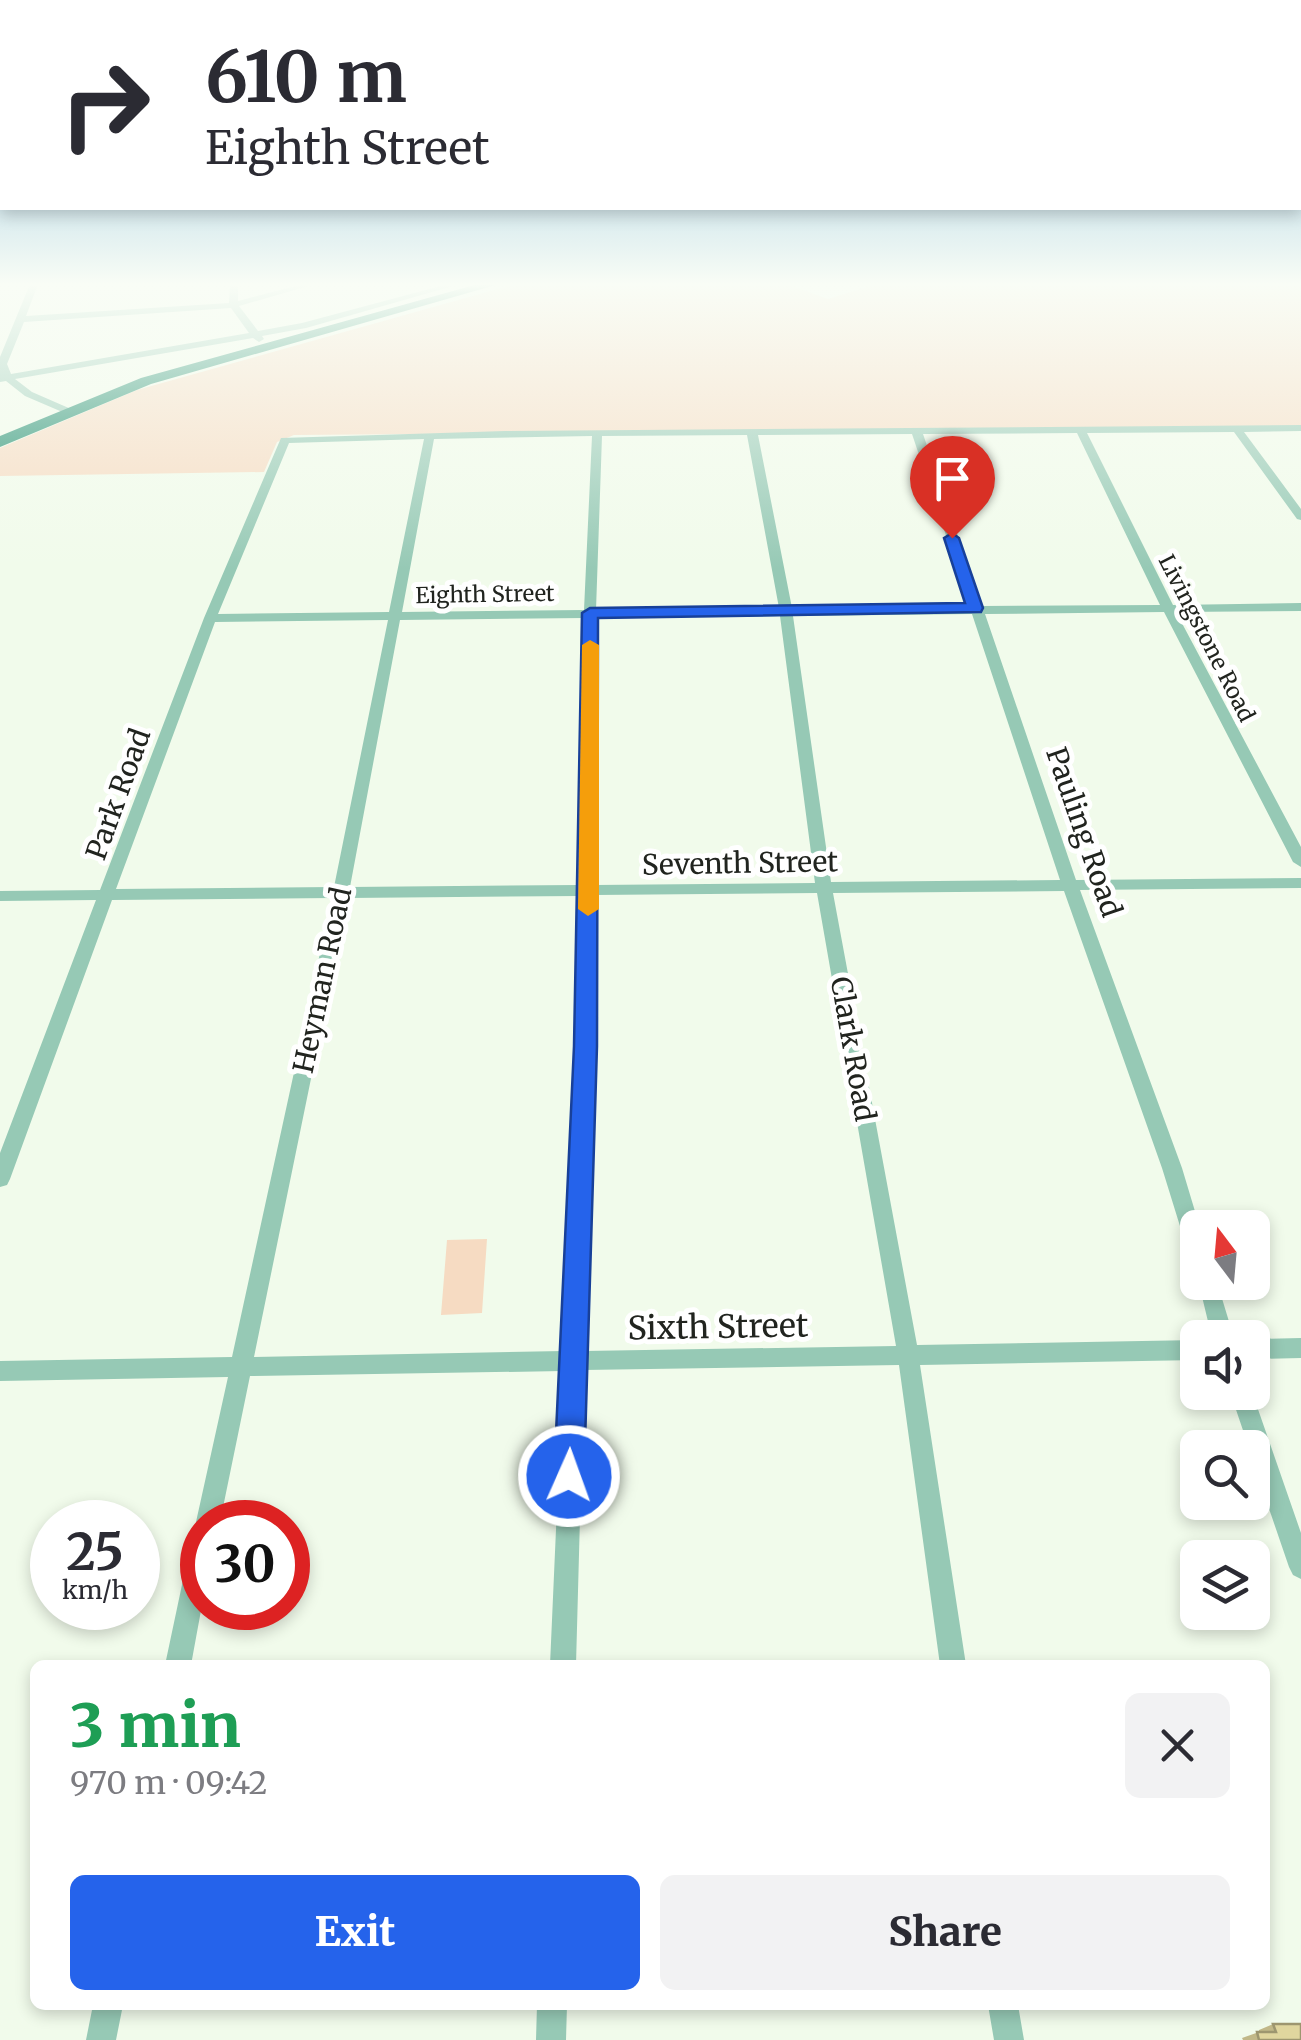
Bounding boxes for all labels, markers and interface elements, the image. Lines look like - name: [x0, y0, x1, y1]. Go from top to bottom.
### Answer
- text: 610 m: [205, 33, 407, 121]
- icon: right: [40, 40, 170, 170]
- text: Eighth Street: [205, 120, 490, 176]
- pin: [910, 436, 995, 539]
- icon: arrive: [925, 451, 980, 506]
- street label: Livingstone Road: [1153, 550, 1261, 726]
- street label: Eighth Street: [415, 579, 555, 609]
- street label: Park Road: [78, 723, 158, 864]
- street label: Pauling Road: [1038, 742, 1130, 922]
- street label: Seventh Street: [642, 843, 838, 883]
- street label: Heyman Road: [285, 884, 359, 1076]
- street label: Clark Road: [823, 974, 883, 1124]
- north arrow: [1180, 1210, 1270, 1300]
- map controls: [1180, 1210, 1270, 1630]
- street label: Sixth Street: [627, 1305, 809, 1349]
- button: sound: [1180, 1320, 1270, 1410]
- position arrow: [517, 1424, 621, 1528]
- button: search: [1180, 1430, 1270, 1520]
- speed limit sign: 30: [180, 1500, 310, 1630]
- text: 25: [66, 1521, 124, 1584]
- button: layers: [1180, 1540, 1270, 1630]
- text: km/h: [62, 1574, 128, 1606]
- text: 3 min: [70, 1688, 241, 1763]
- button: close: [1125, 1693, 1230, 1798]
- text: 970 m · 09:42: [70, 1763, 268, 1803]
- button: Exit: [70, 1875, 640, 1990]
- button: Share: [660, 1875, 1230, 1990]

